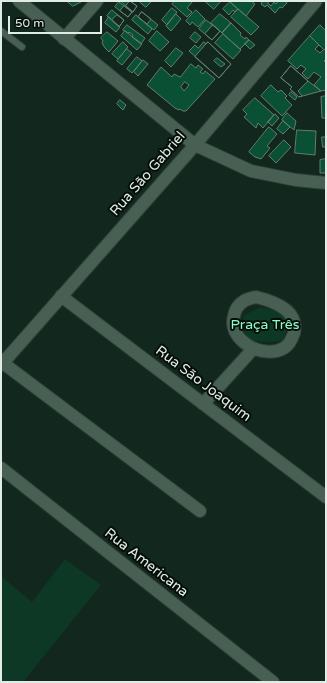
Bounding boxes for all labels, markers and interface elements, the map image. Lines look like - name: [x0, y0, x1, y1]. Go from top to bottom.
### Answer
- scale bar: [10, 8, 104, 34]
- text: 50 m: [15, 16, 44, 30]
- street label: Rua São Gabriel: [107, 128, 189, 220]
- park label: Praça Três: [231, 317, 299, 333]
- street label: Rua São Joaquim: [152, 343, 254, 425]
- street label: Rua Americana: [101, 525, 191, 601]

